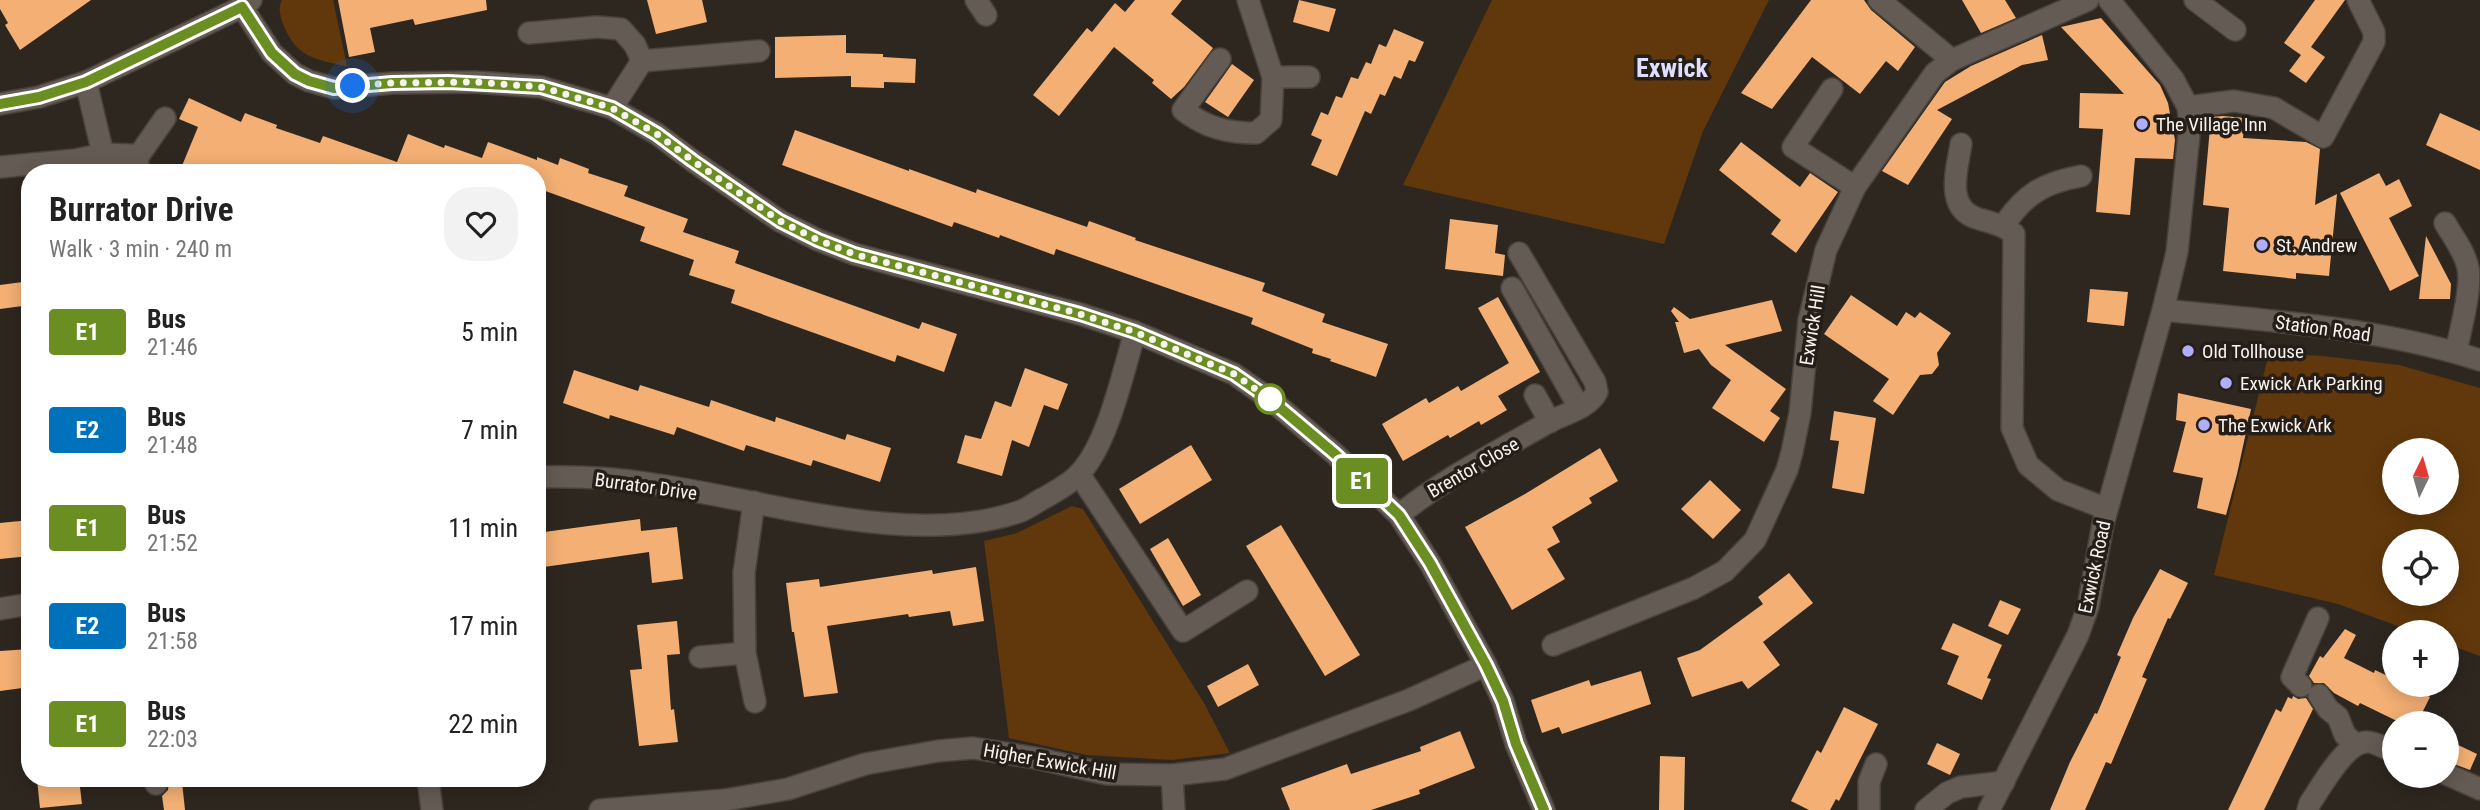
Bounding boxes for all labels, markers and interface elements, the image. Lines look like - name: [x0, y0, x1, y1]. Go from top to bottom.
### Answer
- district label: Exwick: [1636, 53, 1709, 83]
- your location: [335, 68, 370, 103]
- place label: The Village Inn: [2156, 113, 2267, 136]
- marker: The Village Inn: [2134, 116, 2150, 132]
- button: heart: [444, 187, 518, 261]
- text: Burrator Drive: [49, 190, 234, 229]
- place label: St. Andrew: [2276, 234, 2357, 257]
- text: Walk · 3 min · 240 m: [49, 236, 232, 263]
- marker: St. Andrew: [2254, 237, 2270, 253]
- street label: Exwick Hill: [1795, 283, 1830, 367]
- text: Bus: [147, 304, 186, 334]
- street label: Station Road: [2274, 310, 2372, 347]
- text: 5 min: [461, 317, 518, 347]
- text: E1: [76, 318, 99, 346]
- text: 21:46: [147, 334, 198, 361]
- place label: Old Tollhouse: [2202, 340, 2304, 363]
- marker: Old Tollhouse: [2180, 343, 2196, 359]
- place label: Exwick Ark Parking: [2240, 372, 2383, 395]
- marker: Exwick Ark Parking: [2218, 375, 2234, 391]
- unlabelled marker: [1255, 384, 1285, 414]
- text: Bus: [147, 402, 186, 432]
- place label: The Exwick Ark: [2218, 414, 2332, 437]
- text: 7 min: [461, 415, 518, 445]
- text: E2: [76, 416, 99, 444]
- marker: The Exwick Ark: [2196, 417, 2212, 433]
- text: 21:48: [147, 432, 198, 459]
- street label: Brentor Close: [1424, 432, 1523, 503]
- north arrow: [2382, 438, 2459, 514]
- map controls: [2382, 438, 2459, 788]
- line badge: E1: [1330, 458, 1394, 504]
- text: E1: [1350, 467, 1374, 495]
- street label: Burrator Drive: [593, 468, 699, 505]
- text: Bus: [147, 500, 186, 530]
- text: 11 min: [448, 513, 518, 543]
- text: E1: [76, 514, 99, 542]
- street label: Exwick Road: [2073, 519, 2116, 616]
- button: locate: [2382, 529, 2459, 606]
- text: 21:52: [147, 530, 198, 557]
- text: Bus: [147, 598, 186, 628]
- text: 17 min: [448, 611, 518, 641]
- text: E2: [76, 612, 99, 640]
- button: +: [2382, 620, 2459, 697]
- text: 21:58: [147, 628, 198, 655]
- text: Bus: [147, 696, 186, 726]
- text: 22 min: [448, 709, 518, 739]
- text: E1: [76, 710, 99, 738]
- button: −: [2382, 711, 2459, 788]
- text: 22:03: [147, 726, 198, 753]
- street label: Higher Exwick Hill: [982, 738, 1118, 785]

